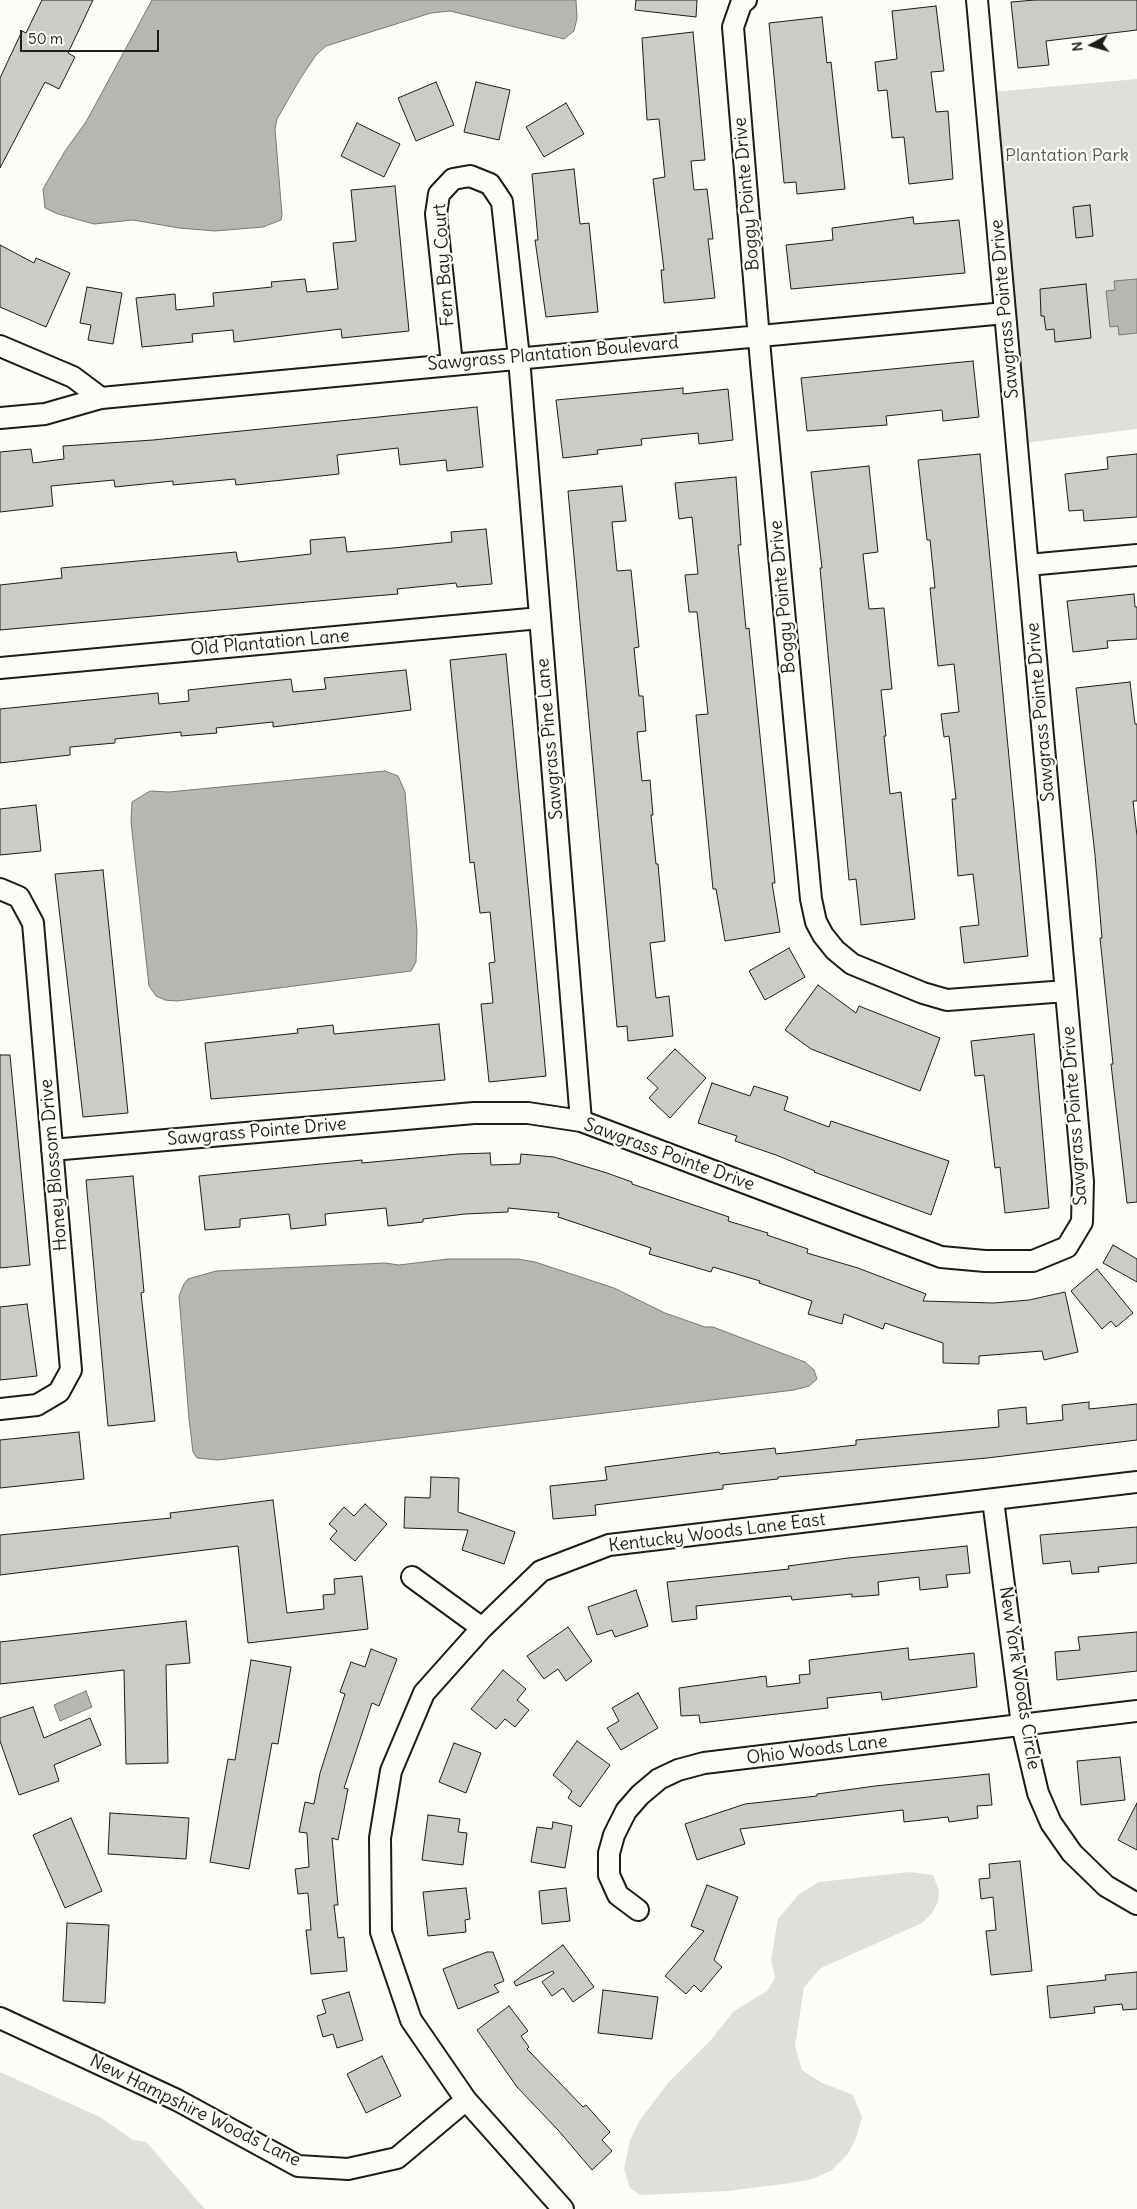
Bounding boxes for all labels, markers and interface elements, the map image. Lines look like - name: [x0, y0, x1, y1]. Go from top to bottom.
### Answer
- scale bar: [22, 20, 161, 52]
- north arrow: [1067, 20, 1117, 70]
- text: 50 m: [28, 29, 63, 48]
- text: N: [1068, 41, 1087, 52]
- street label: Boggy Pointe Drive: [730, 116, 764, 272]
- park label: Plantation Park: [1005, 145, 1129, 167]
- street label: Fern Bay Court: [429, 203, 459, 327]
- street label: Sawgrass Pointe Drive: [986, 218, 1024, 400]
- street label: Sawgrass Plantation Boulevard: [427, 332, 679, 376]
- street label: Boggy Pointe Drive: [766, 519, 800, 675]
- street label: Sawgrass Pointe Drive: [1022, 621, 1060, 803]
- street label: Old Plantation Lane: [190, 625, 350, 661]
- street label: Sawgrass Pine Lane: [532, 657, 568, 821]
- street label: Sawgrass Pointe Drive: [1058, 1026, 1092, 1206]
- street label: Honey Blossom Drive: [36, 1078, 72, 1252]
- street label: Sawgrass Pointe Drive: [166, 1113, 348, 1151]
- street label: Sawgrass Pointe Drive: [581, 1114, 757, 1196]
- street label: Kentucky Woods Lane East: [607, 1509, 827, 1557]
- street label: New York Woods Circle: [994, 1585, 1044, 1771]
- street label: Ohio Woods Lane: [745, 1731, 889, 1769]
- street label: New Hampshire Woods Lane: [86, 2050, 304, 2172]

